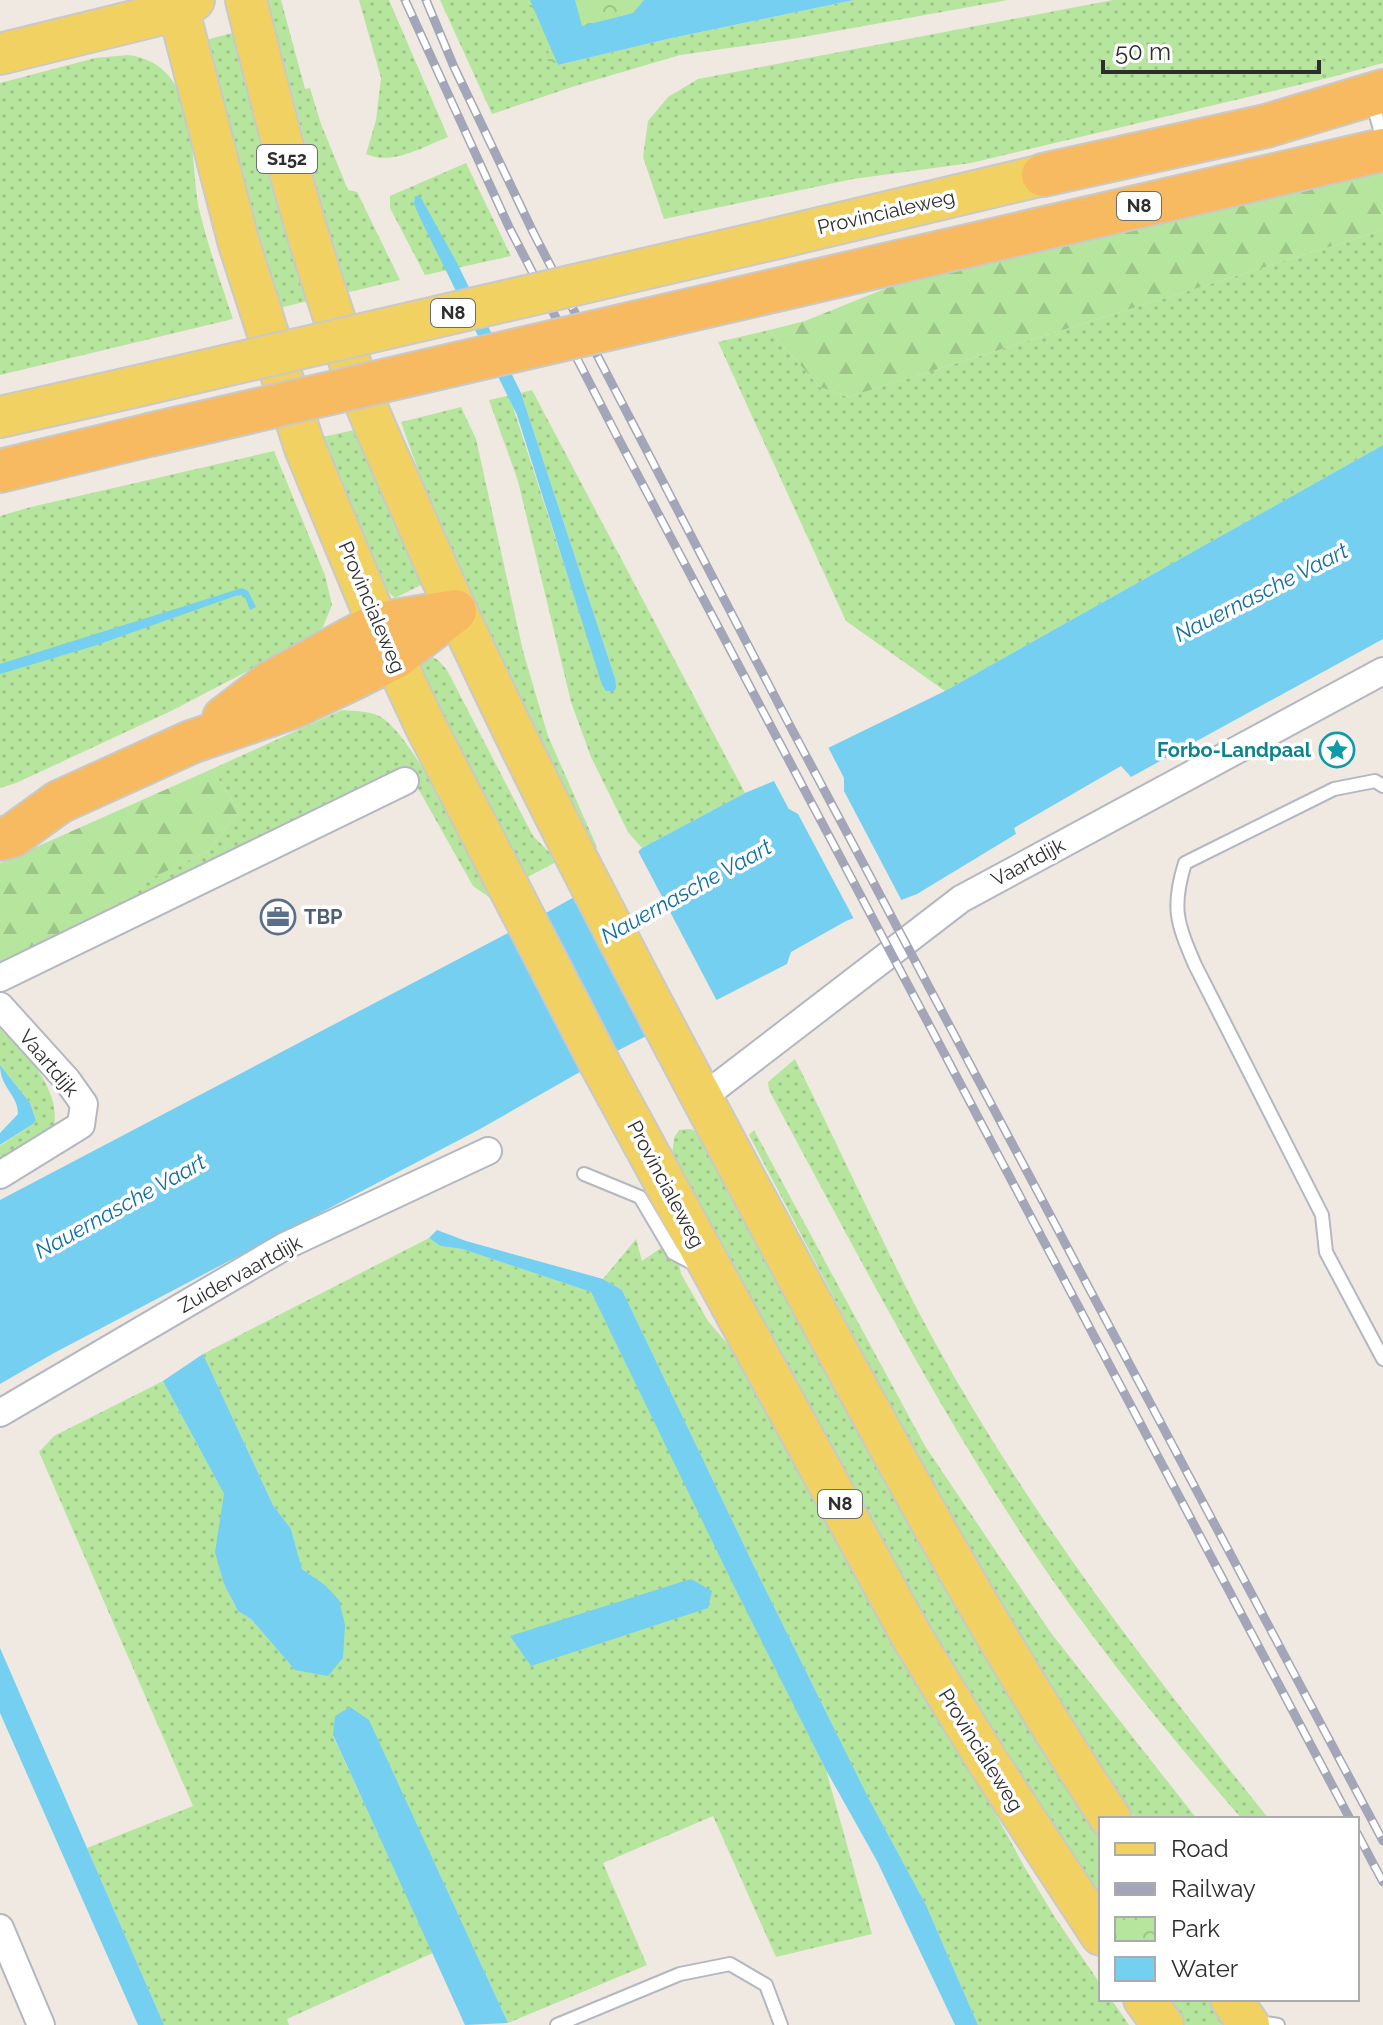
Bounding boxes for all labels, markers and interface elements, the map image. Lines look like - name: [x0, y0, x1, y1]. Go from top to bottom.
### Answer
- scale bar: [1103, 24, 1319, 74]
- text: 50 m: [1115, 37, 1171, 66]
- road number: S152: [257, 145, 317, 173]
- street label: Provincialeweg: [815, 185, 957, 239]
- road number: N8: [1117, 192, 1161, 220]
- road number: N8: [431, 299, 475, 327]
- water label: Nauernasche Vaart: [1170, 537, 1353, 647]
- street label: Provincialeweg: [334, 538, 410, 676]
- place icon: Forbo-Landpaal: [1318, 731, 1356, 769]
- place label: Forbo-Landpaal: [1157, 738, 1312, 762]
- street label: Vaartdijk: [987, 832, 1069, 891]
- water label: Nauernasche Vaart: [596, 833, 777, 949]
- office icon: TBP: [259, 898, 297, 936]
- place label: TBP: [304, 905, 343, 929]
- street label: Vaartdijk: [14, 1025, 84, 1102]
- street label: Provincialeweg: [622, 1116, 710, 1252]
- water label: Nauernasche Vaart: [30, 1148, 211, 1264]
- street label: Zuidervaartdijk: [174, 1230, 306, 1318]
- road number: N8: [818, 1490, 862, 1518]
- street label: Provincialeweg: [934, 1684, 1028, 1816]
- legend: [1099, 1817, 1359, 2001]
- text: Road: [1171, 1834, 1229, 1863]
- text: Railway: [1171, 1874, 1256, 1903]
- text: Park: [1171, 1914, 1220, 1943]
- text: Water: [1171, 1954, 1239, 1983]

